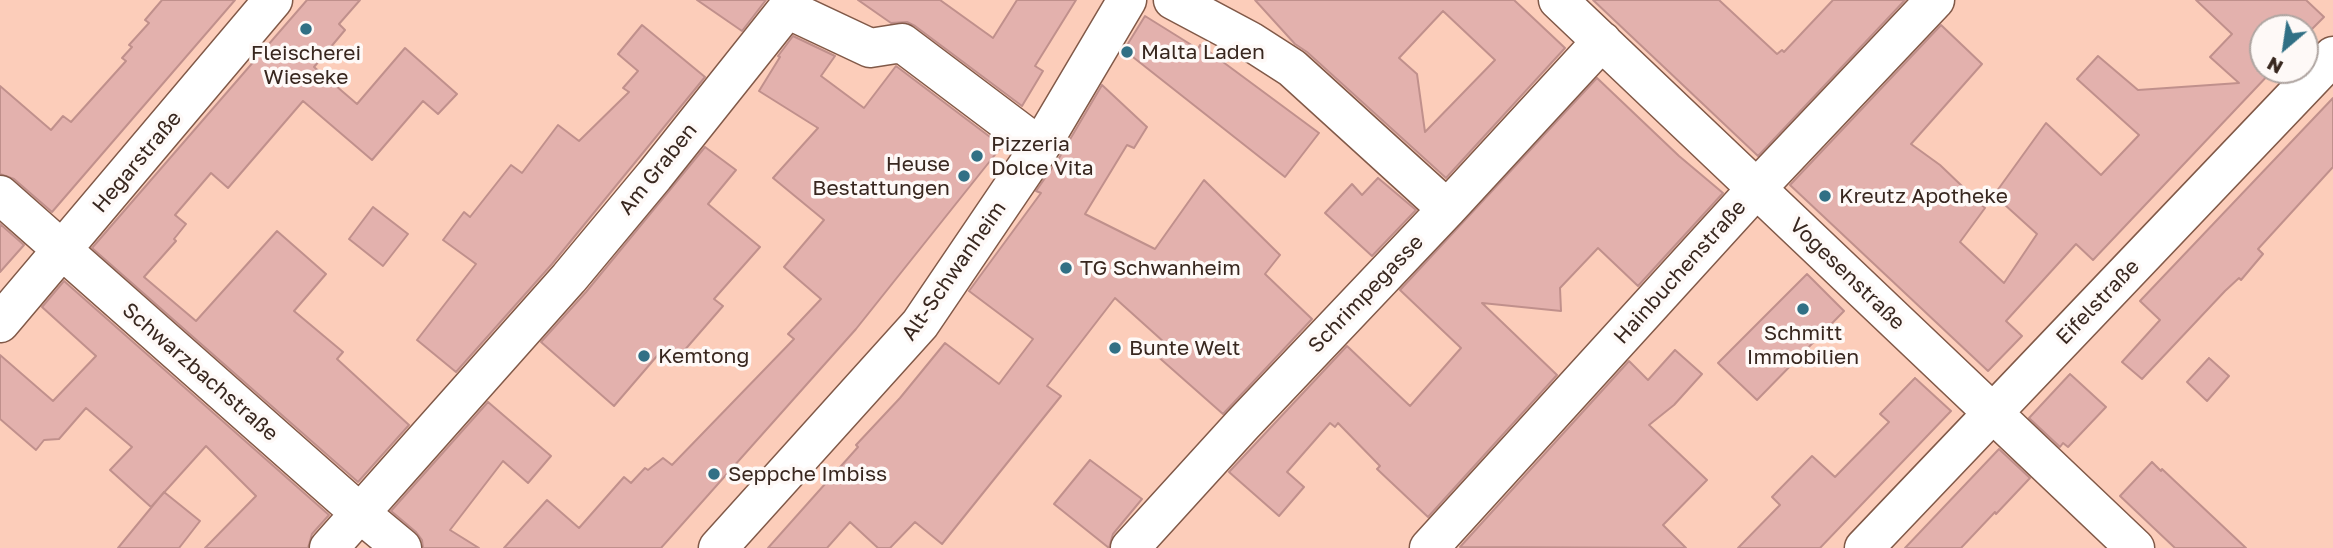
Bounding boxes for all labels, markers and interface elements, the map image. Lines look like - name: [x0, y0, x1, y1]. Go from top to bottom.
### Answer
- north arrow: [2249, 14, 2319, 84]
- marker: Fleischerei Wieseke: [298, 21, 314, 37]
- place label: Malta Laden: [1141, 39, 1265, 65]
- place label: Fleischerei Wieseke: [251, 40, 361, 90]
- marker: Malta Laden: [1119, 44, 1135, 60]
- text: N: [2263, 52, 2286, 80]
- street label: Hegarstraße: [87, 106, 187, 218]
- street label: Am Graben: [613, 118, 703, 220]
- place label: Pizzeria Dolce Vita: [991, 131, 1094, 181]
- marker: Pizzeria Dolce Vita: [969, 148, 985, 164]
- place label: Heuse Bestattungen: [812, 151, 950, 201]
- marker: Heuse Bestattungen: [956, 168, 972, 184]
- place label: Kreutz Apotheke: [1839, 183, 2008, 209]
- marker: Kreutz Apotheke: [1817, 188, 1833, 204]
- street label: Hainbuchenstraße: [1609, 195, 1751, 349]
- street label: Alt-Schwanheim: [897, 197, 1011, 345]
- street label: Vogesenstraße: [1784, 213, 1910, 335]
- street label: Schrimpegasse: [1303, 230, 1429, 358]
- street label: Eifelstraße: [2051, 254, 2145, 350]
- place label: TG Schwanheim: [1080, 255, 1241, 281]
- marker: TG Schwanheim: [1058, 260, 1074, 276]
- street label: Schwarzbachstraße: [117, 298, 283, 446]
- marker: Schmitt Immobilien: [1795, 301, 1811, 317]
- place label: Schmitt Immobilien: [1747, 320, 1859, 370]
- place label: Bunte Welt: [1129, 335, 1241, 361]
- marker: Bunte Welt: [1107, 340, 1123, 356]
- place label: Kemtong: [658, 343, 749, 369]
- marker: Kemtong: [636, 348, 652, 364]
- place label: Seppche Imbiss: [728, 461, 887, 487]
- marker: Seppche Imbiss: [706, 466, 722, 482]

